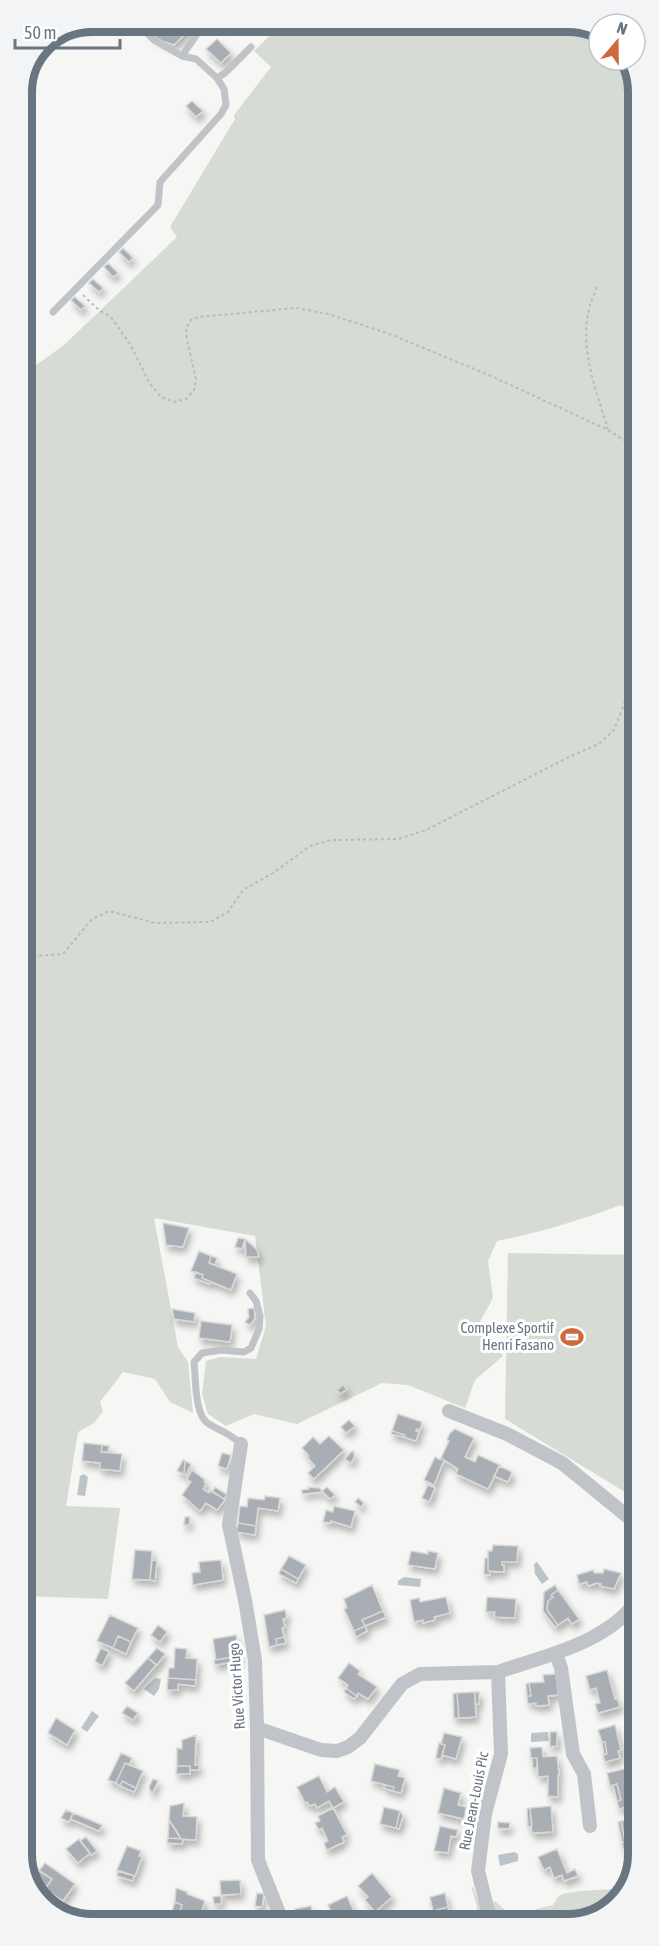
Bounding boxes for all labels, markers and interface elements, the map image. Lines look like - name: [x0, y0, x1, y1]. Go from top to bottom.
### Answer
- scale bar: [15, 12, 120, 50]
- north arrow: [587, 12, 647, 72]
- text: N: [615, 18, 630, 38]
- text: 50 m: [24, 22, 56, 43]
- place label: Complexe Sportif Henri Fasano: [460, 1319, 554, 1353]
- sports icon: Complexe Sportif Henri Fasano: [559, 1324, 585, 1350]
- street label: Rue Victor Hugo: [225, 1642, 248, 1730]
- street label: Rue Jean-Louis Pic: [456, 1750, 491, 1852]

